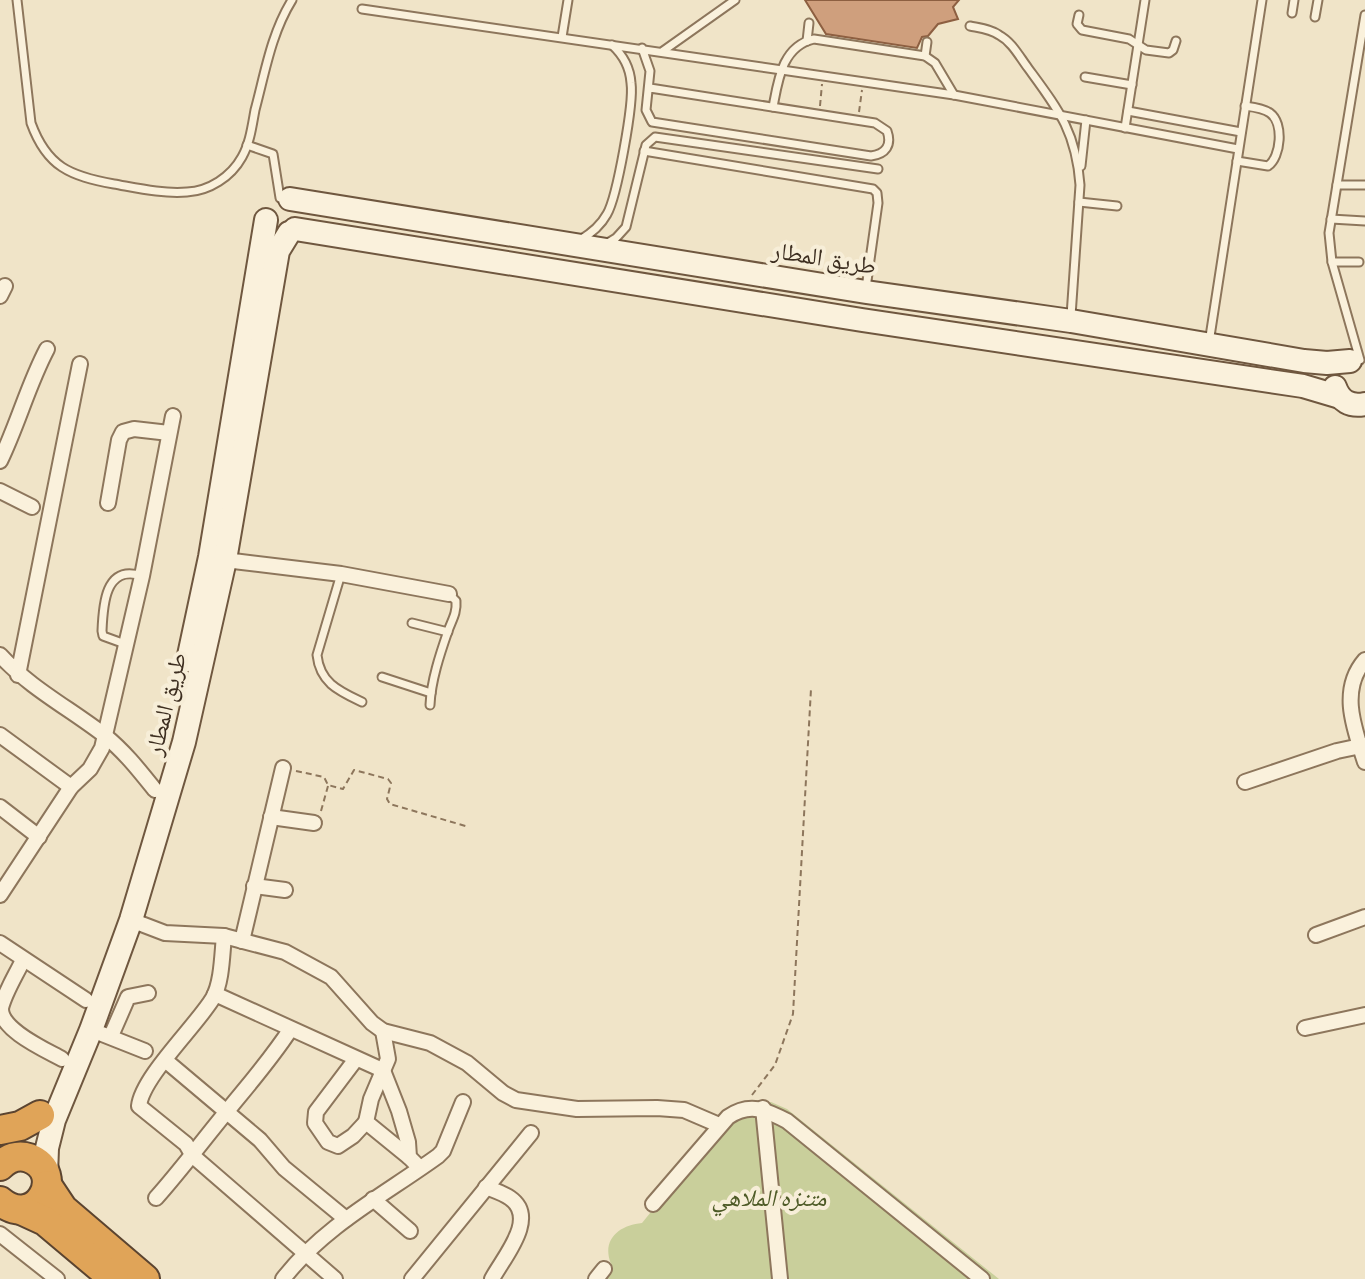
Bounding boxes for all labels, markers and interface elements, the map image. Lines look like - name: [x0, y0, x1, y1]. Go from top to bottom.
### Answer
- street label: طريق المطار: [769, 236, 878, 280]
- street label: طريق المطار: [139, 650, 192, 759]
- park label: متنزه الملاهي: [712, 1184, 826, 1217]

